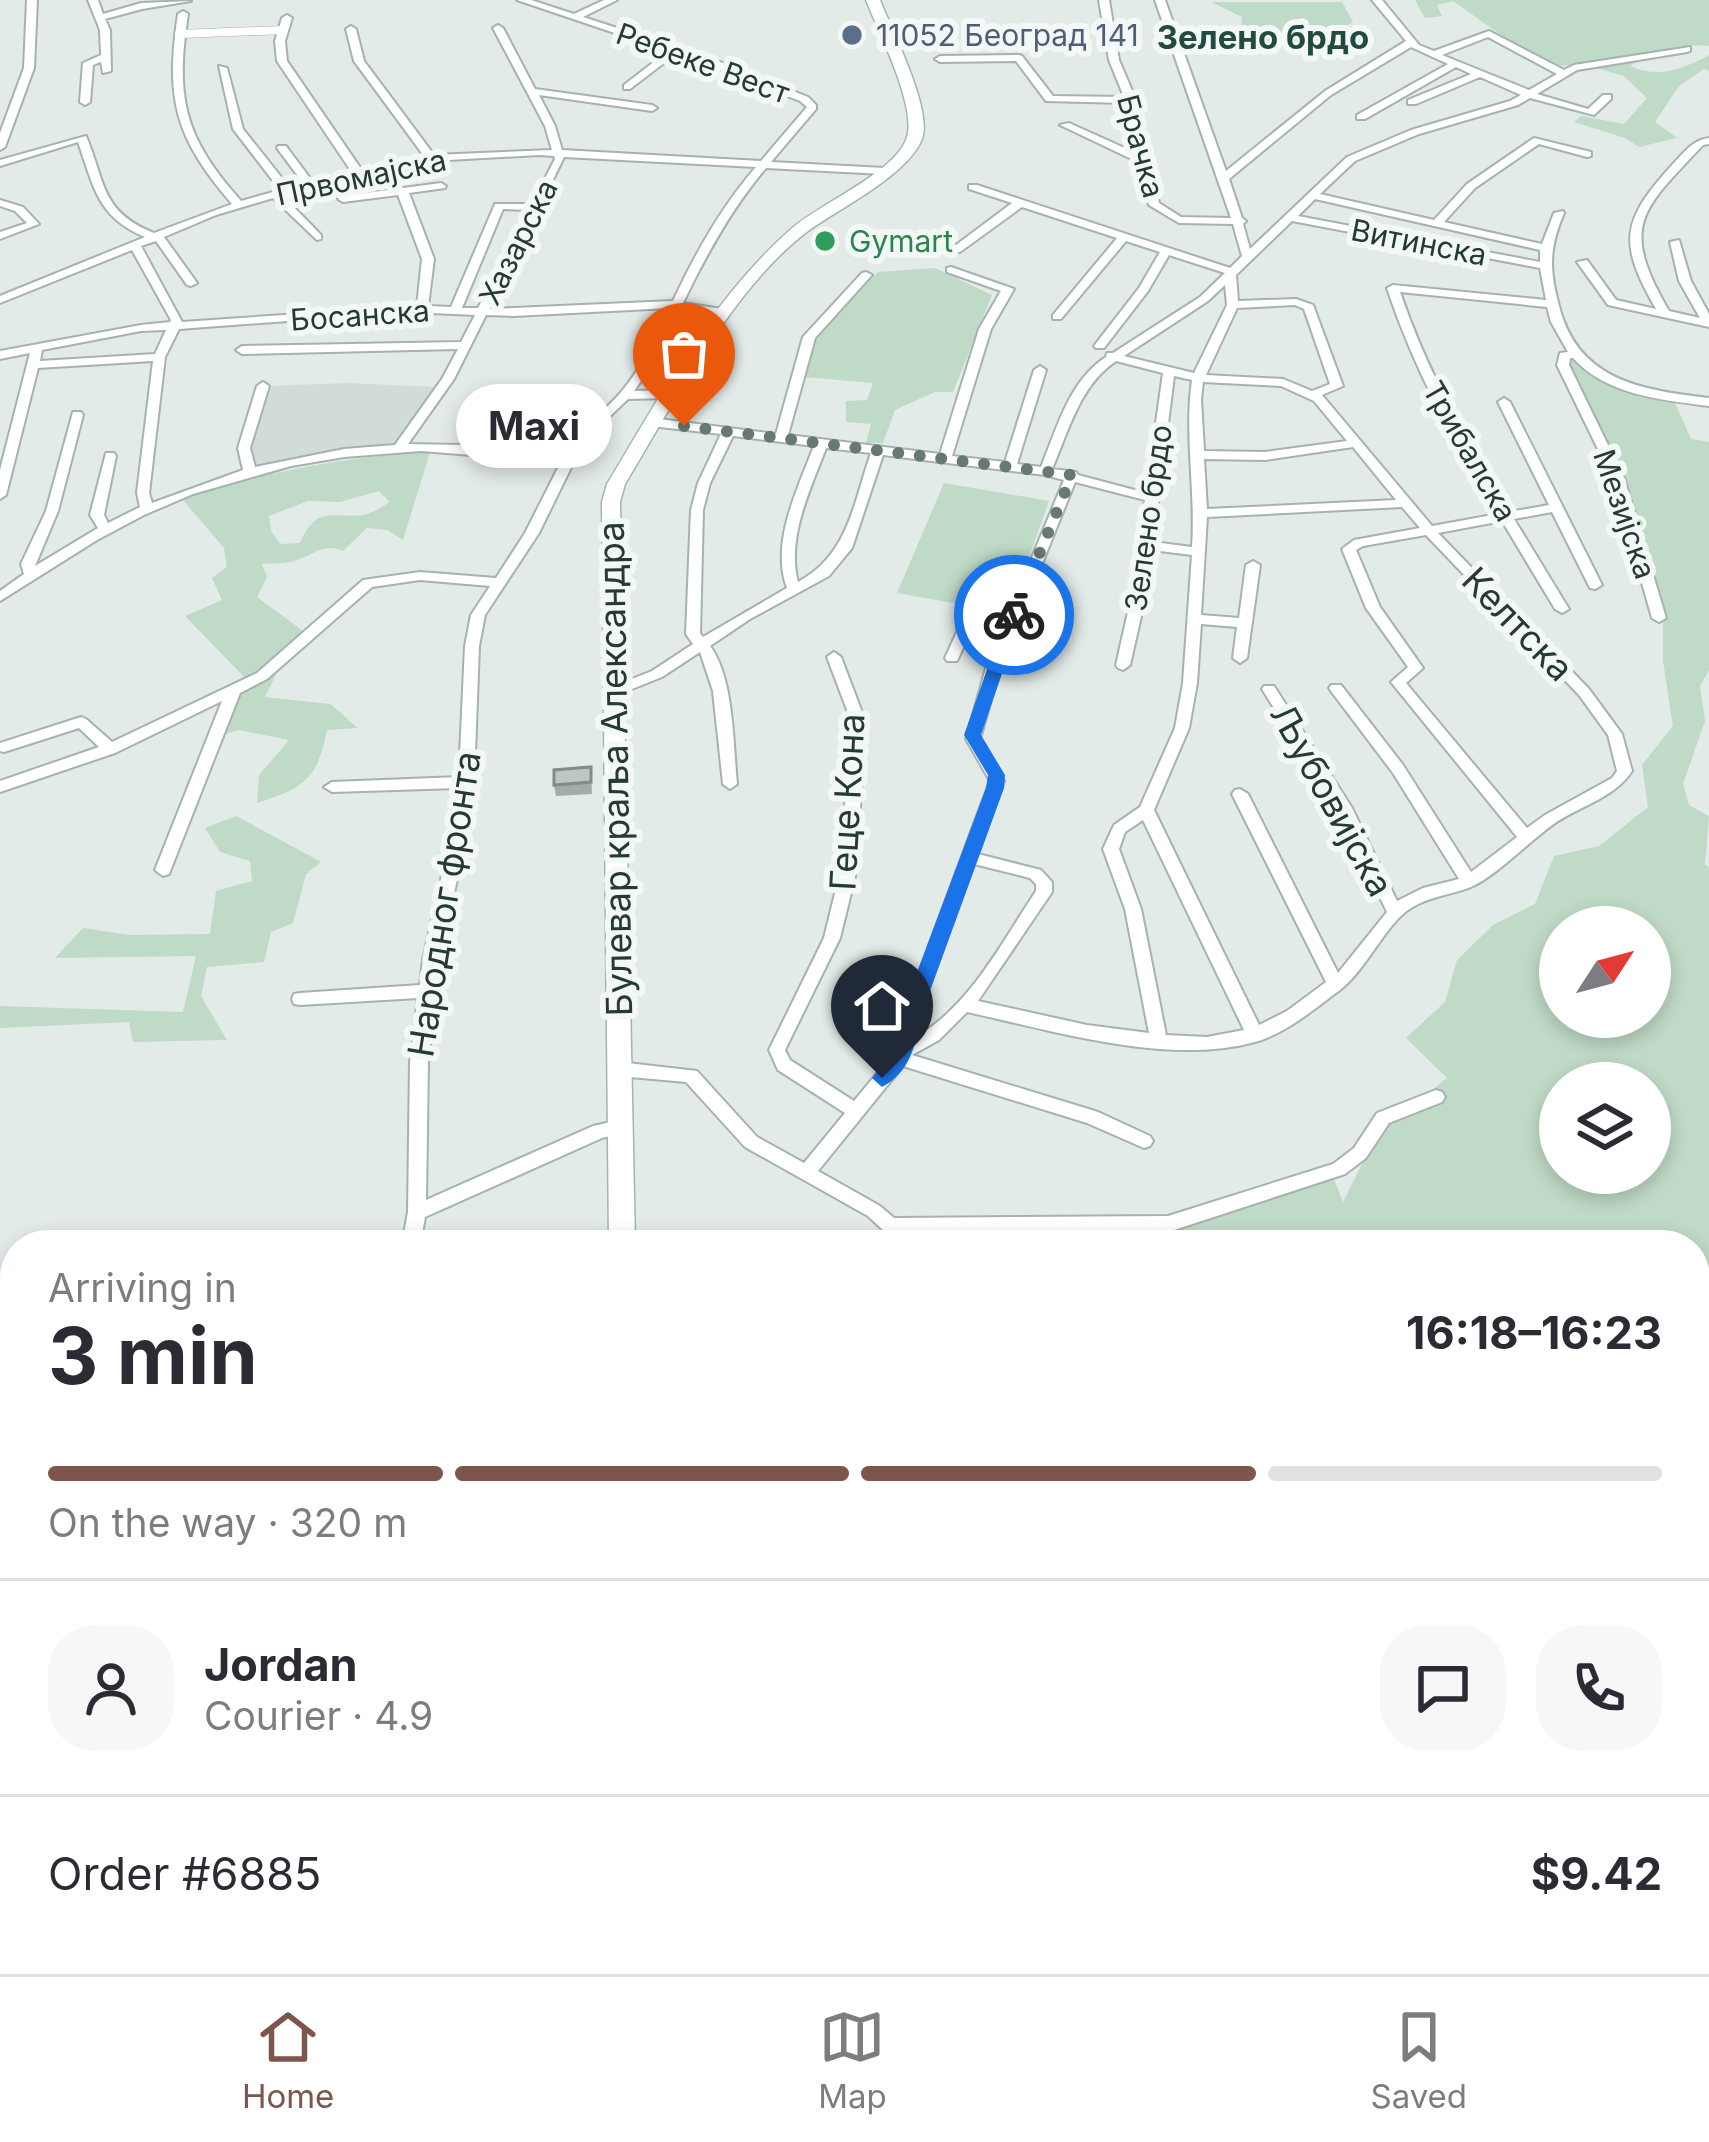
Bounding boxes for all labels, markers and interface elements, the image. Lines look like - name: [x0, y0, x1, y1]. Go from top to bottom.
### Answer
- street label: Ребеке Вест: [612, 15, 794, 111]
- place label: 11052 Београд 141: [876, 17, 1139, 53]
- district label: Зелено брдо: [1157, 17, 1369, 57]
- marker: 11052 Београд 141: [839, 22, 865, 48]
- street label: Брачка: [1110, 90, 1172, 202]
- street label: Првомајска: [273, 141, 449, 213]
- street label: Хазарска: [471, 173, 565, 311]
- street label: Витинска: [1348, 211, 1490, 273]
- place label: Gymart: [849, 223, 953, 259]
- marker: Gymart: [812, 228, 838, 254]
- street label: Босанска: [289, 292, 431, 338]
- pin: [633, 303, 735, 426]
- icon: bag: [651, 321, 717, 387]
- street label: Трибалска: [1415, 374, 1525, 528]
- callout: Maxi: [456, 384, 612, 468]
- text: Maxi: [488, 402, 580, 449]
- street label: Зелено брдо: [1117, 422, 1179, 614]
- street label: Мезијска: [1586, 444, 1664, 584]
- street label: Булевар краља Александра: [589, 521, 641, 1017]
- courier: [954, 555, 1074, 675]
- street label: Келтска: [1453, 558, 1583, 690]
- icon: bike: [981, 582, 1047, 648]
- street label: Љубовијска: [1261, 696, 1403, 904]
- street label: Геце Кона: [820, 712, 874, 892]
- street label: Народног фронта: [398, 748, 490, 1060]
- north arrow: [1539, 906, 1671, 1038]
- map controls: [1539, 906, 1671, 1194]
- pin: [831, 955, 933, 1078]
- icon: home: [849, 973, 915, 1039]
- button: layers: [1539, 1062, 1671, 1194]
- text: Arriving in: [48, 1264, 237, 1311]
- text: 16:18–16:23: [1406, 1305, 1662, 1360]
- text: 3 min: [48, 1308, 258, 1403]
- text: On the way · 320 m: [48, 1499, 407, 1546]
- button: person: [48, 1625, 174, 1751]
- button: chat: [1380, 1625, 1506, 1751]
- button: phone: [1536, 1625, 1662, 1751]
- text: Jordan: [204, 1637, 358, 1692]
- text: Courier · 4.9: [204, 1692, 433, 1739]
- text: Order #6885: [48, 1846, 321, 1901]
- text: $9.42: [1531, 1846, 1662, 1901]
- tab: Home: [242, 2004, 334, 2116]
- tab: Map: [818, 2004, 887, 2116]
- tab: Saved: [1371, 2004, 1467, 2116]

